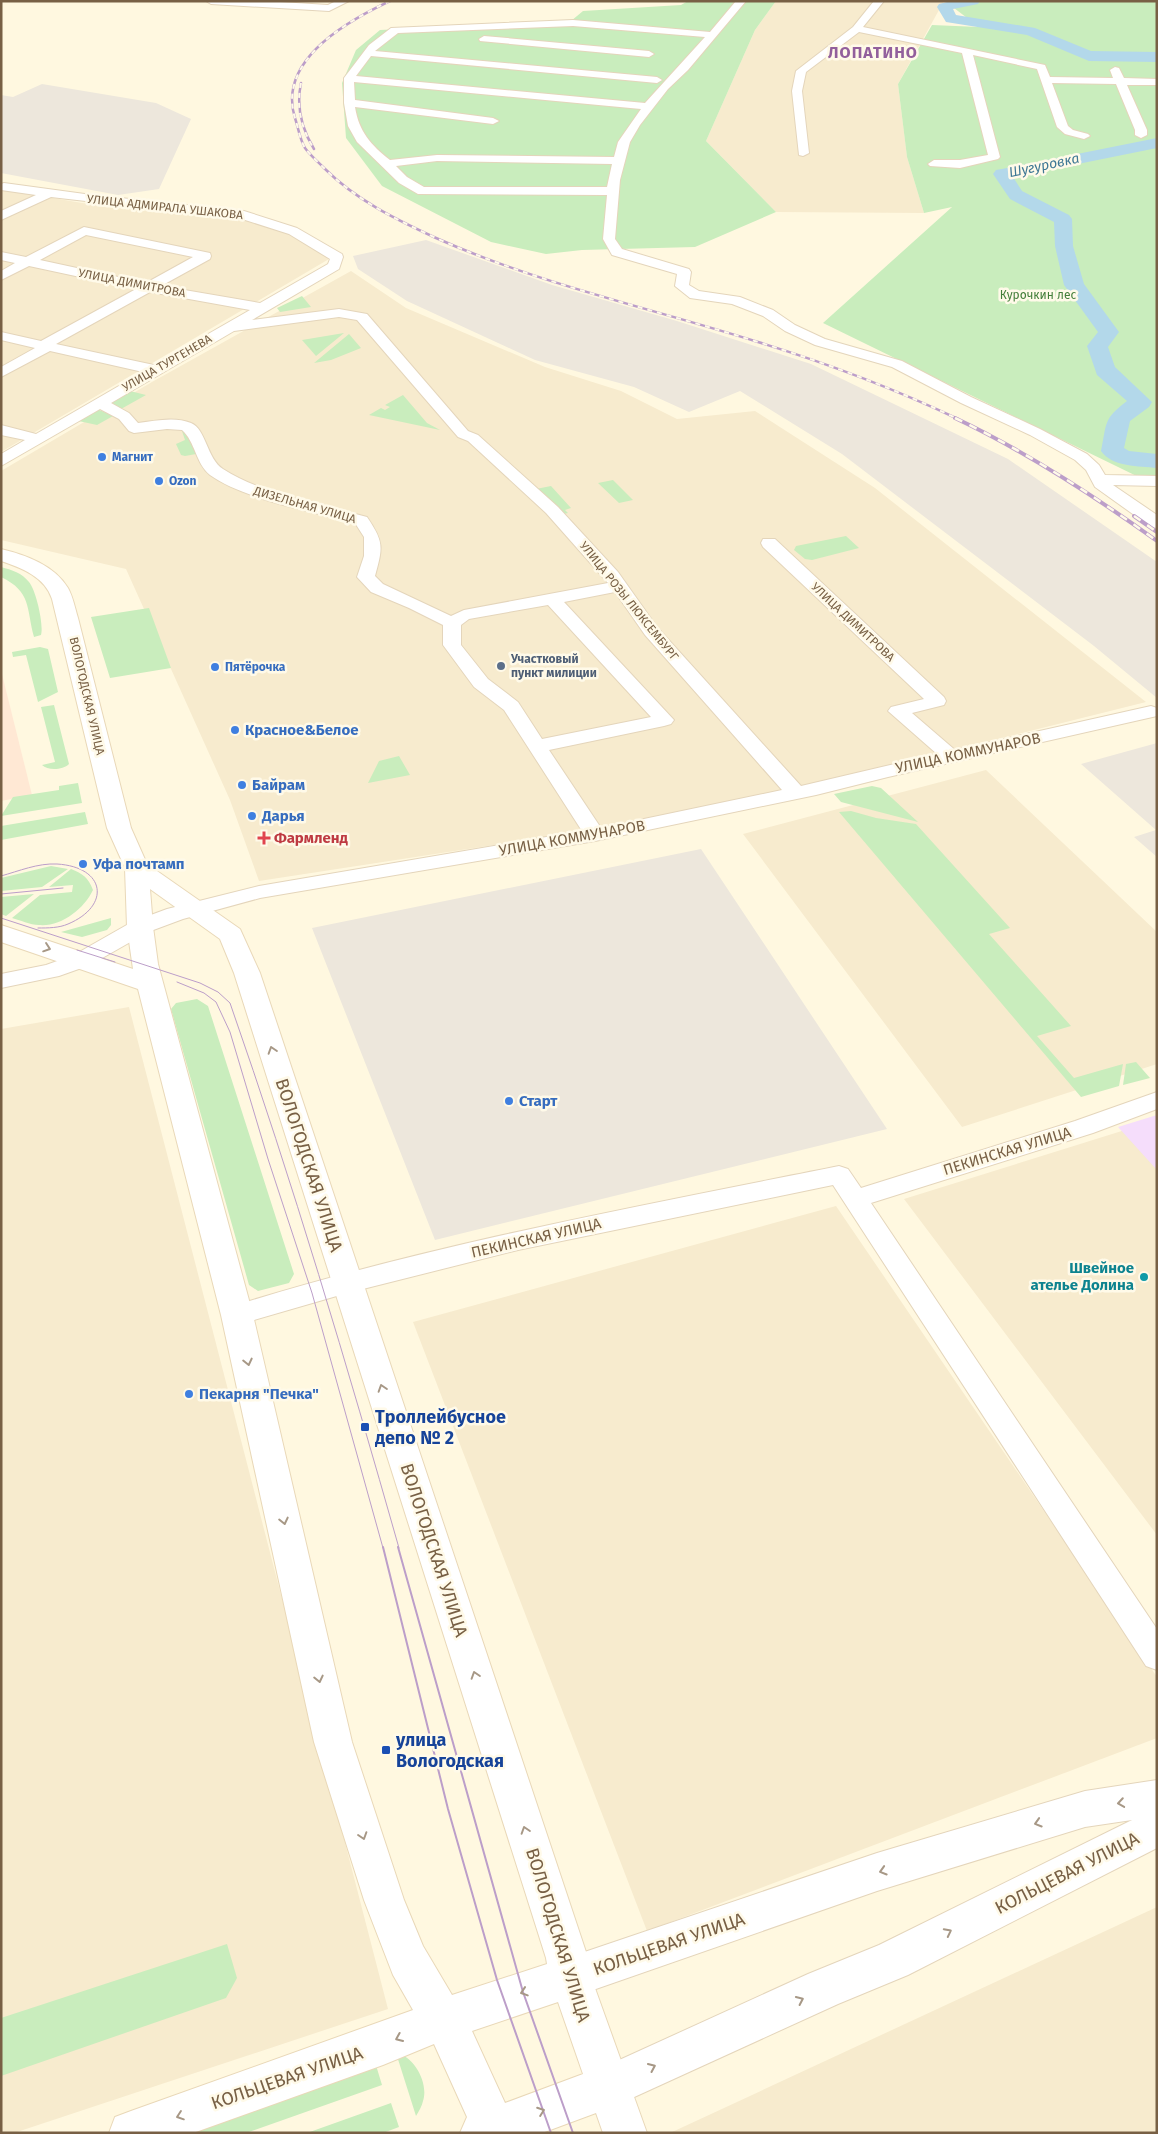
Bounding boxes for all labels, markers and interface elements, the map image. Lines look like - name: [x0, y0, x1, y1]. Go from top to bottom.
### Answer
- district label: ЛОПАТИНО: [828, 43, 918, 62]
- water label: Шугуровка: [1007, 150, 1081, 181]
- street label: УЛИЦА АДМИРАЛА УШАКОВА: [86, 192, 244, 222]
- street label: УЛИЦА ДИМИТРОВА: [77, 266, 187, 300]
- park label: Курочкин лес: [1000, 288, 1077, 302]
- street label: УЛИЦА ТУРГЕНЕВА: [120, 332, 214, 394]
- place label: Магнит: [112, 450, 153, 464]
- marker: Магнит: [96, 451, 108, 463]
- place label: Ozon: [169, 474, 197, 488]
- marker: Ozon: [153, 475, 165, 487]
- street label: ДИЗЕЛЬНАЯ УЛИЦА: [251, 483, 358, 526]
- street label: УЛИЦА РОЗЫ ЛЮКСЕМБУРГ: [577, 539, 681, 663]
- street label: УЛИЦА ДИМИТРОВА: [808, 580, 898, 664]
- street label: ВОЛОГОДСКАЯ УЛИЦА: [67, 636, 107, 757]
- place label: Участковый пункт милиции: [510, 652, 597, 680]
- place label: Пятёрочка: [225, 660, 286, 674]
- marker: Участковый пункт милиции: [495, 660, 507, 672]
- marker: Пятёрочка: [209, 661, 221, 673]
- place label: Красное&Белое: [245, 721, 358, 739]
- marker: Красное&Белое: [229, 724, 241, 736]
- street label: УЛИЦА КОММУНАРОВ: [894, 729, 1042, 777]
- place label: Байрам: [252, 776, 305, 794]
- marker: Байрам: [236, 779, 248, 791]
- place label: Дарья: [261, 807, 305, 825]
- marker: Дарья: [246, 810, 258, 822]
- street label: УЛИЦА КОММУНАРОВ: [498, 816, 646, 860]
- place label: Фармленд: [274, 829, 349, 847]
- marker: Фармленд: [258, 832, 270, 844]
- place label: Уфа почтамп: [92, 855, 185, 873]
- marker: Уфа почтамп: [77, 858, 89, 870]
- one-way arrow: [43, 943, 51, 953]
- one-way arrow: [268, 1046, 278, 1055]
- street label: ВОЛОГОДСКАЯ УЛИЦА: [271, 1075, 348, 1255]
- place label: Старт: [519, 1092, 558, 1110]
- marker: Старт: [503, 1095, 515, 1107]
- street label: ПЕКИНСКАЯ УЛИЦА: [941, 1123, 1074, 1179]
- street label: ПЕКИНСКАЯ УЛИЦА: [469, 1214, 603, 1262]
- place label: Швейное ателье Долина: [1031, 1259, 1134, 1294]
- marker: Швейное ателье Долина: [1138, 1271, 1150, 1283]
- one-way arrow: [242, 1358, 253, 1367]
- one-way arrow: [377, 1384, 387, 1392]
- place label: Пекарня "Печка": [199, 1385, 319, 1403]
- marker: Пекарня "Печка": [183, 1388, 195, 1400]
- place label: Троллейбусное депо № 2: [375, 1406, 506, 1449]
- marker: Троллейбусное депо № 2: [359, 1421, 371, 1433]
- street label: ВОЛОГОДСКАЯ УЛИЦА: [396, 1460, 473, 1640]
- one-way arrow: [278, 1516, 288, 1525]
- one-way arrow: [471, 1672, 481, 1680]
- one-way arrow: [313, 1675, 324, 1684]
- place label: улица Вологодская: [395, 1729, 504, 1772]
- marker: улица Вологодская: [380, 1744, 392, 1756]
- one-way arrow: [1116, 1798, 1125, 1808]
- one-way arrow: [1035, 1818, 1043, 1828]
- one-way arrow: [521, 1826, 531, 1835]
- street label: КОЛЬЦЕВАЯ УЛИЦА: [991, 1827, 1143, 1919]
- one-way arrow: [357, 1831, 367, 1839]
- street label: ВОЛОГОДСКАЯ УЛИЦА: [521, 1845, 595, 2025]
- one-way arrow: [879, 1865, 887, 1875]
- street label: КОЛЬЦЕВАЯ УЛИЦА: [590, 1908, 748, 1980]
- one-way arrow: [943, 1928, 952, 1938]
- one-way arrow: [520, 1986, 528, 1996]
- one-way arrow: [795, 1995, 804, 2006]
- one-way arrow: [395, 2031, 404, 2042]
- street label: КОЛЬЦЕВАЯ УЛИЦА: [208, 2042, 366, 2114]
- one-way arrow: [647, 2063, 656, 2074]
- one-way arrow: [536, 2107, 545, 2117]
- one-way arrow: [176, 2110, 184, 2120]

